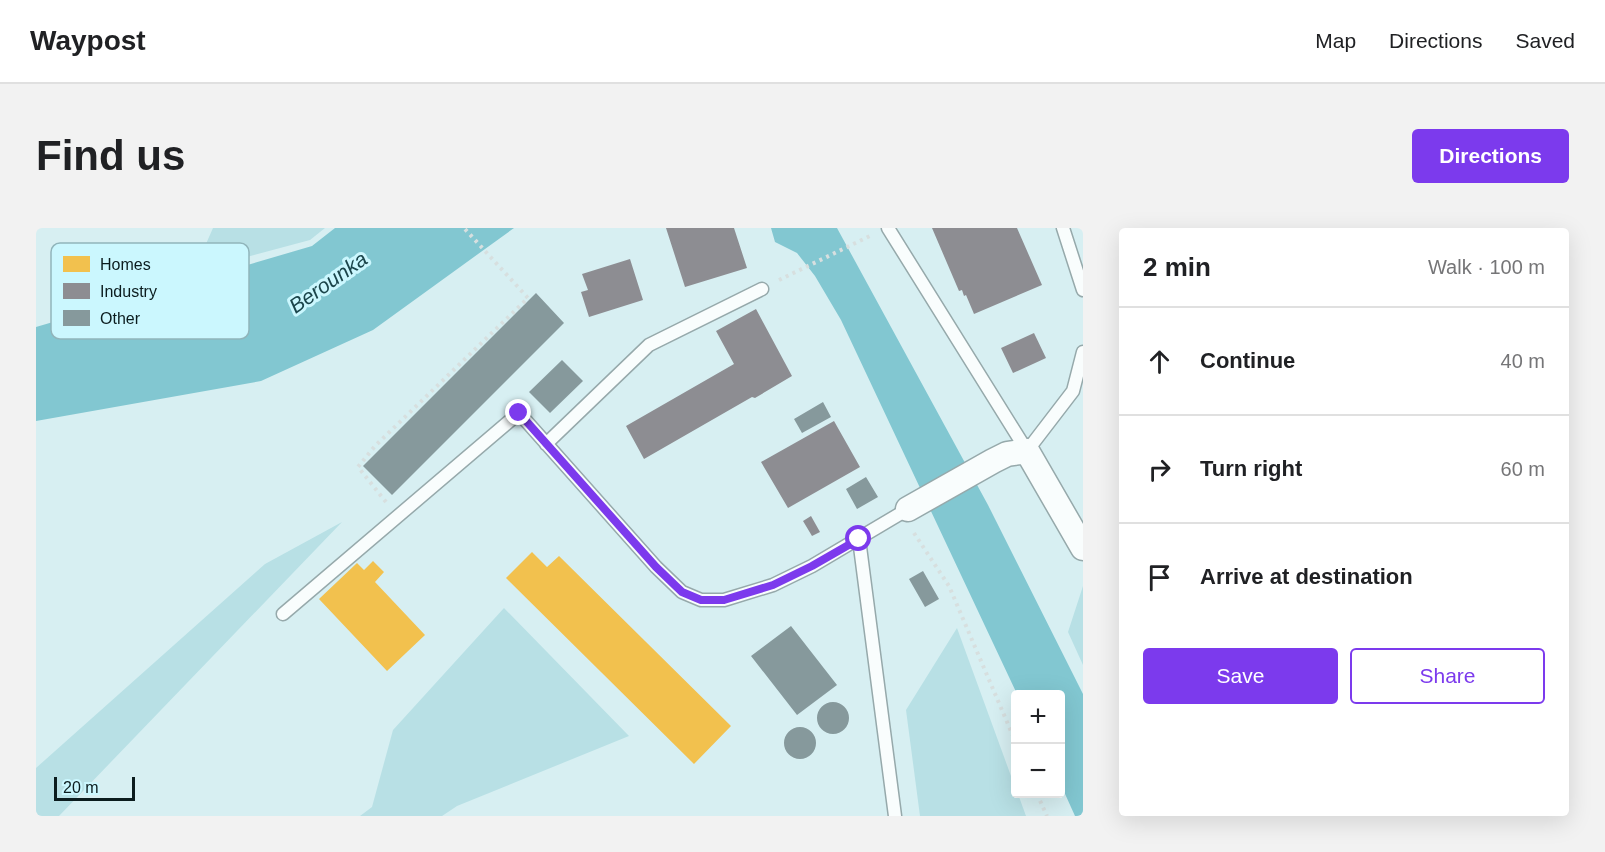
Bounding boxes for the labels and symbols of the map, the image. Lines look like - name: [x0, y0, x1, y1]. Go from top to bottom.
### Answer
- legend: [51, 243, 249, 339]
- water label: Berounka: [285, 247, 371, 317]
- text: Homes: [100, 256, 151, 273]
- text: Industry: [100, 283, 157, 300]
- text: Other: [100, 310, 141, 327]
- route end: [505, 399, 531, 425]
- route start: [845, 525, 871, 551]
- scale bar: [54, 774, 135, 802]

